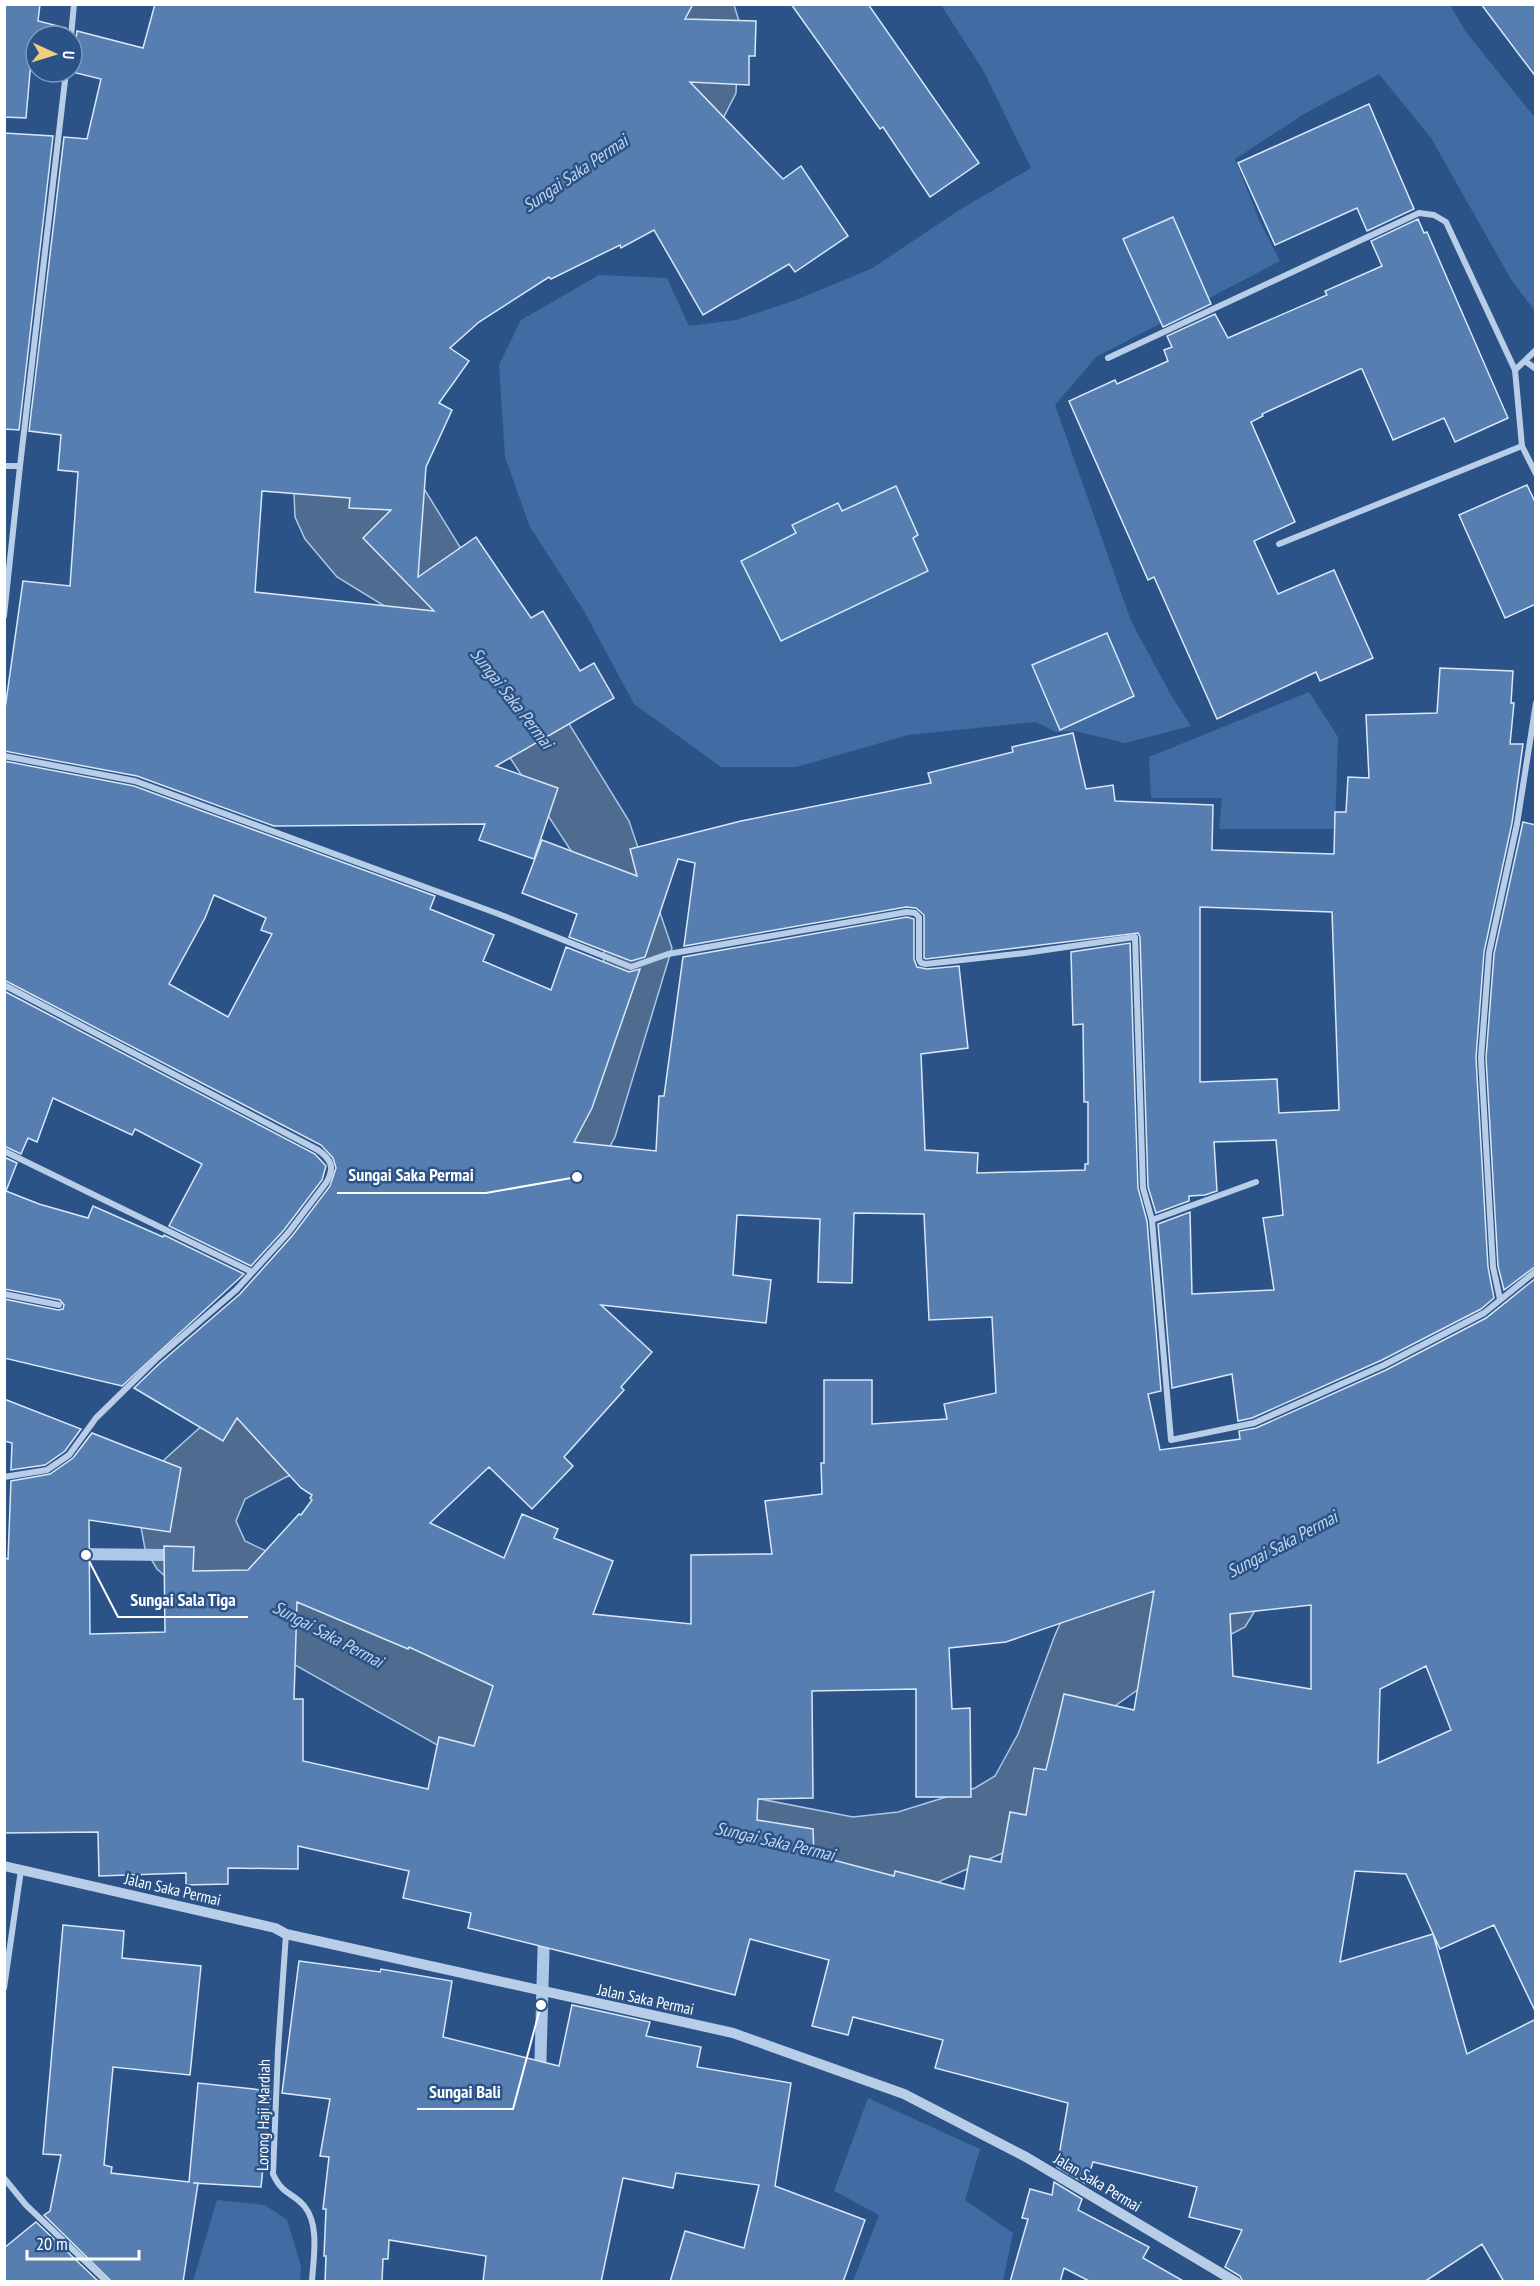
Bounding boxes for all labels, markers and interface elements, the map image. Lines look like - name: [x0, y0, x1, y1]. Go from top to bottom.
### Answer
- north arrow: [24, 24, 84, 84]
- text: U: [59, 50, 79, 60]
- water label: Sungai Saka Permai: [518, 128, 634, 217]
- water label: Sungai Saka Permai: [465, 643, 560, 755]
- callout: Sungai Saka Permai: [337, 1157, 486, 1193]
- text: Sungai Saka Permai: [348, 1163, 474, 1186]
- water label: Sungai Saka Permai: [1223, 1504, 1343, 1583]
- callout: Sungai Sala Tiga: [118, 1581, 248, 1617]
- text: Sungai Sala Tiga: [130, 1588, 236, 1611]
- water label: Sungai Saka Permai: [269, 1595, 389, 1674]
- water label: Sungai Saka Permai: [713, 1816, 839, 1866]
- street label: Jalan Saka Permai: [122, 1868, 223, 1910]
- street label: Jalan Saka Permai: [595, 1979, 696, 2019]
- street label: Lorong Haji Mardiah: [252, 2059, 274, 2171]
- callout: Sungai Bali: [417, 2073, 513, 2109]
- text: Sungai Bali: [429, 2080, 501, 2103]
- street label: Jalan Saka Permai: [1050, 2148, 1145, 2216]
- scale bar: [27, 2223, 140, 2261]
- text: 20 m: [36, 2232, 68, 2255]

